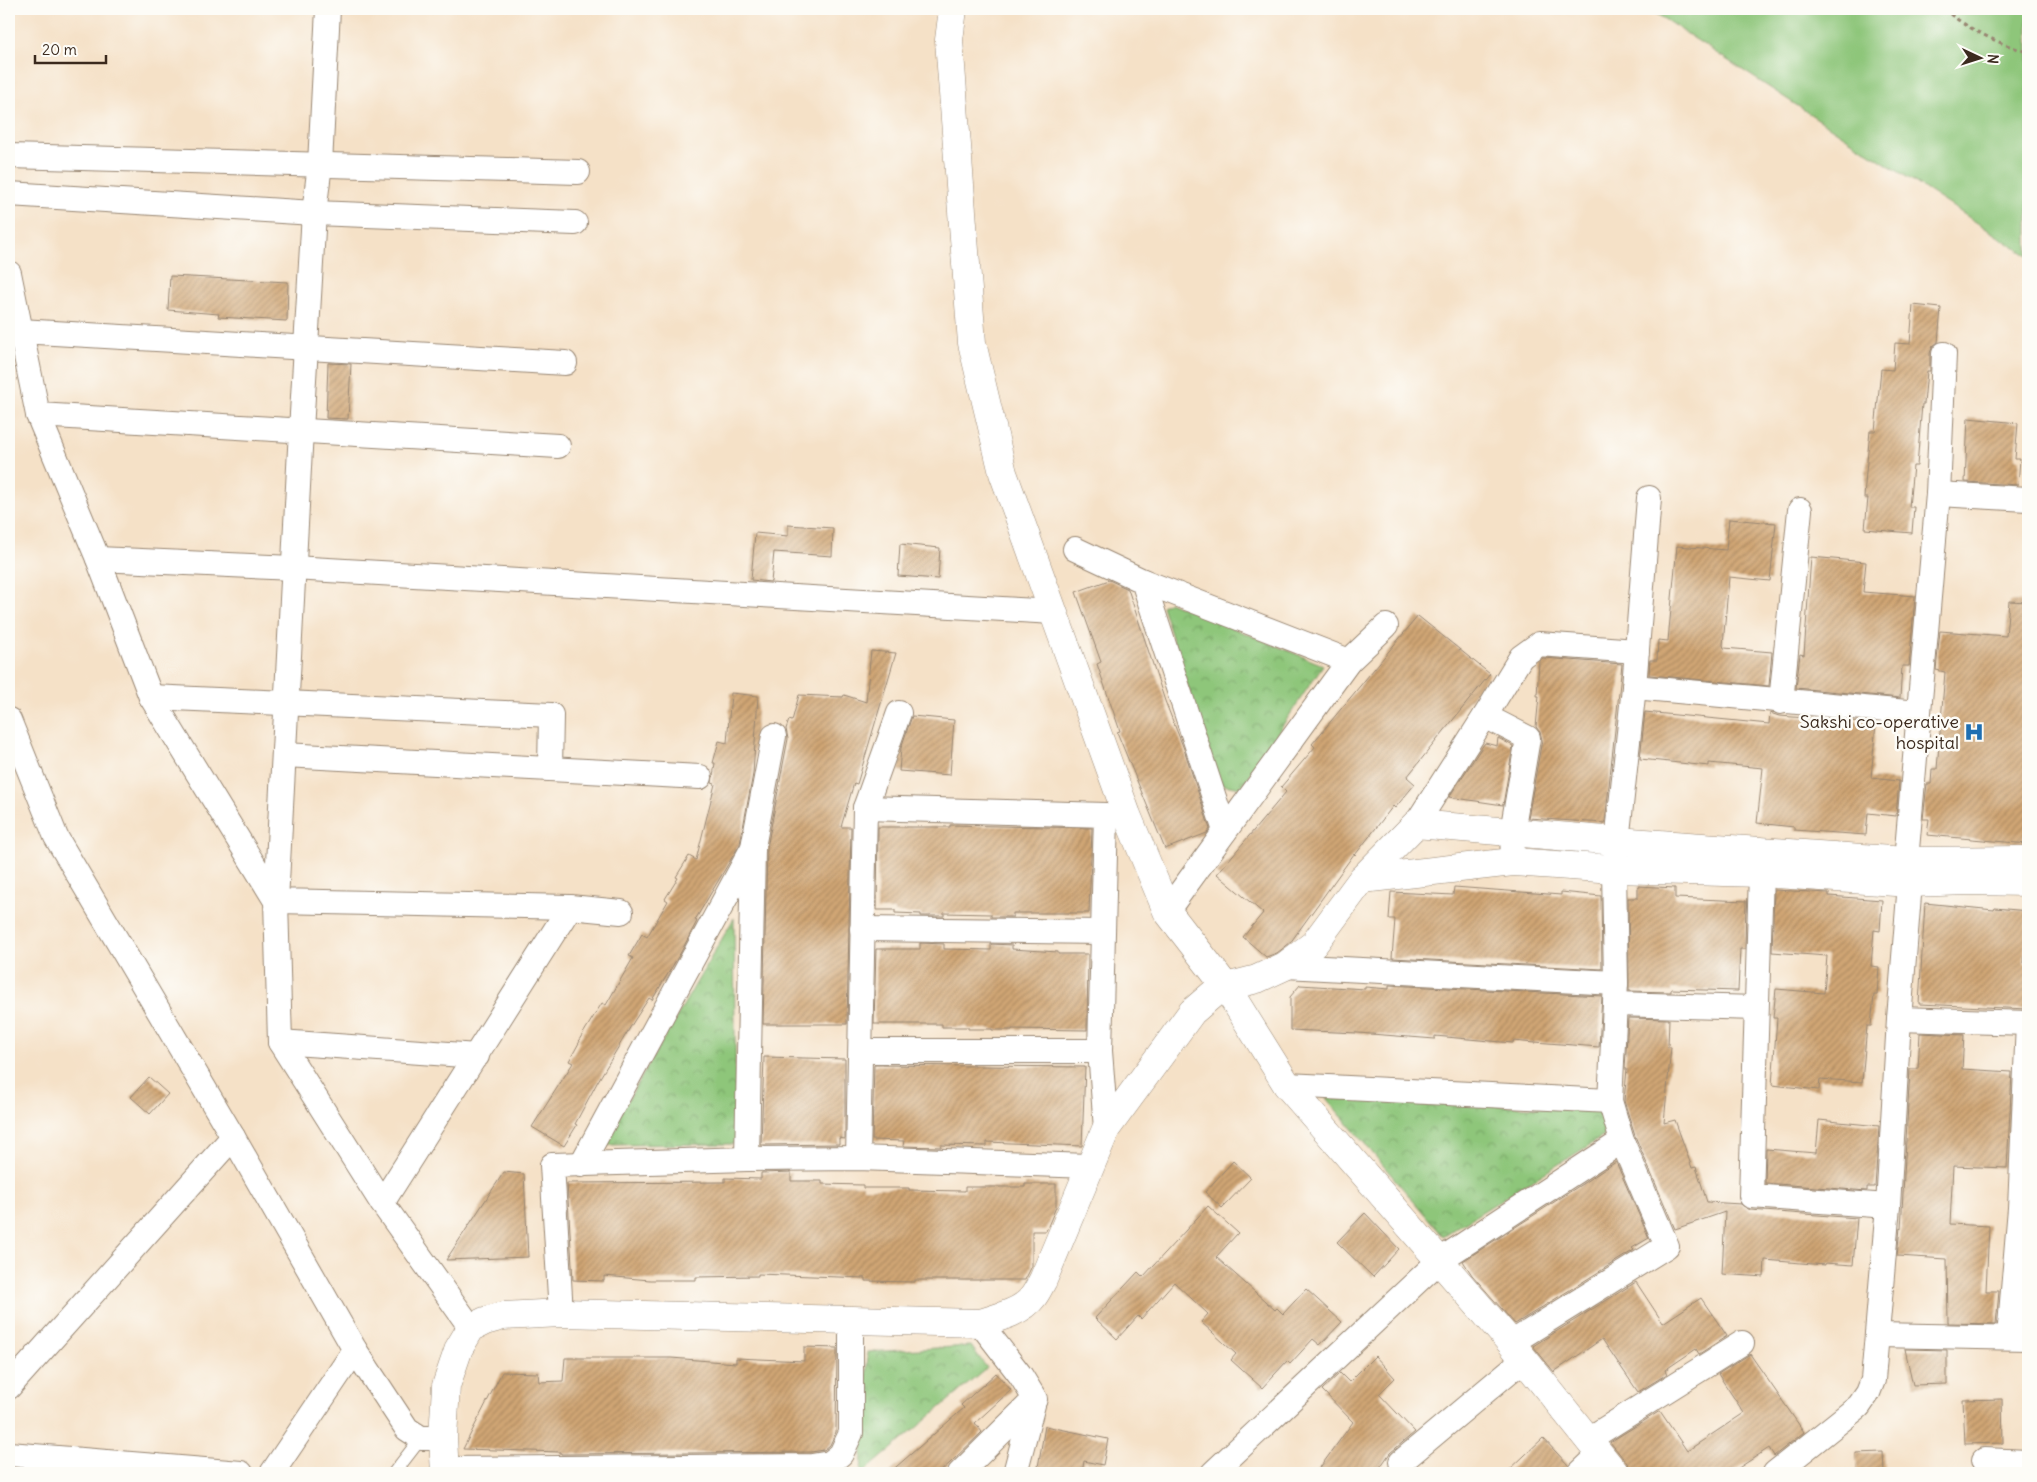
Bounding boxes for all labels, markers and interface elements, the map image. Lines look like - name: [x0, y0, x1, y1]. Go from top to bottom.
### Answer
- scale bar: [35, 32, 106, 64]
- north arrow: [1954, 32, 2004, 82]
- text: 20 m: [42, 40, 77, 59]
- text: N: [1984, 53, 2002, 64]
- place label: Sakshi co-operative hospital: [1800, 710, 1959, 754]
- hospital icon: Sakshi co-operative hospital: [1963, 721, 1985, 743]

